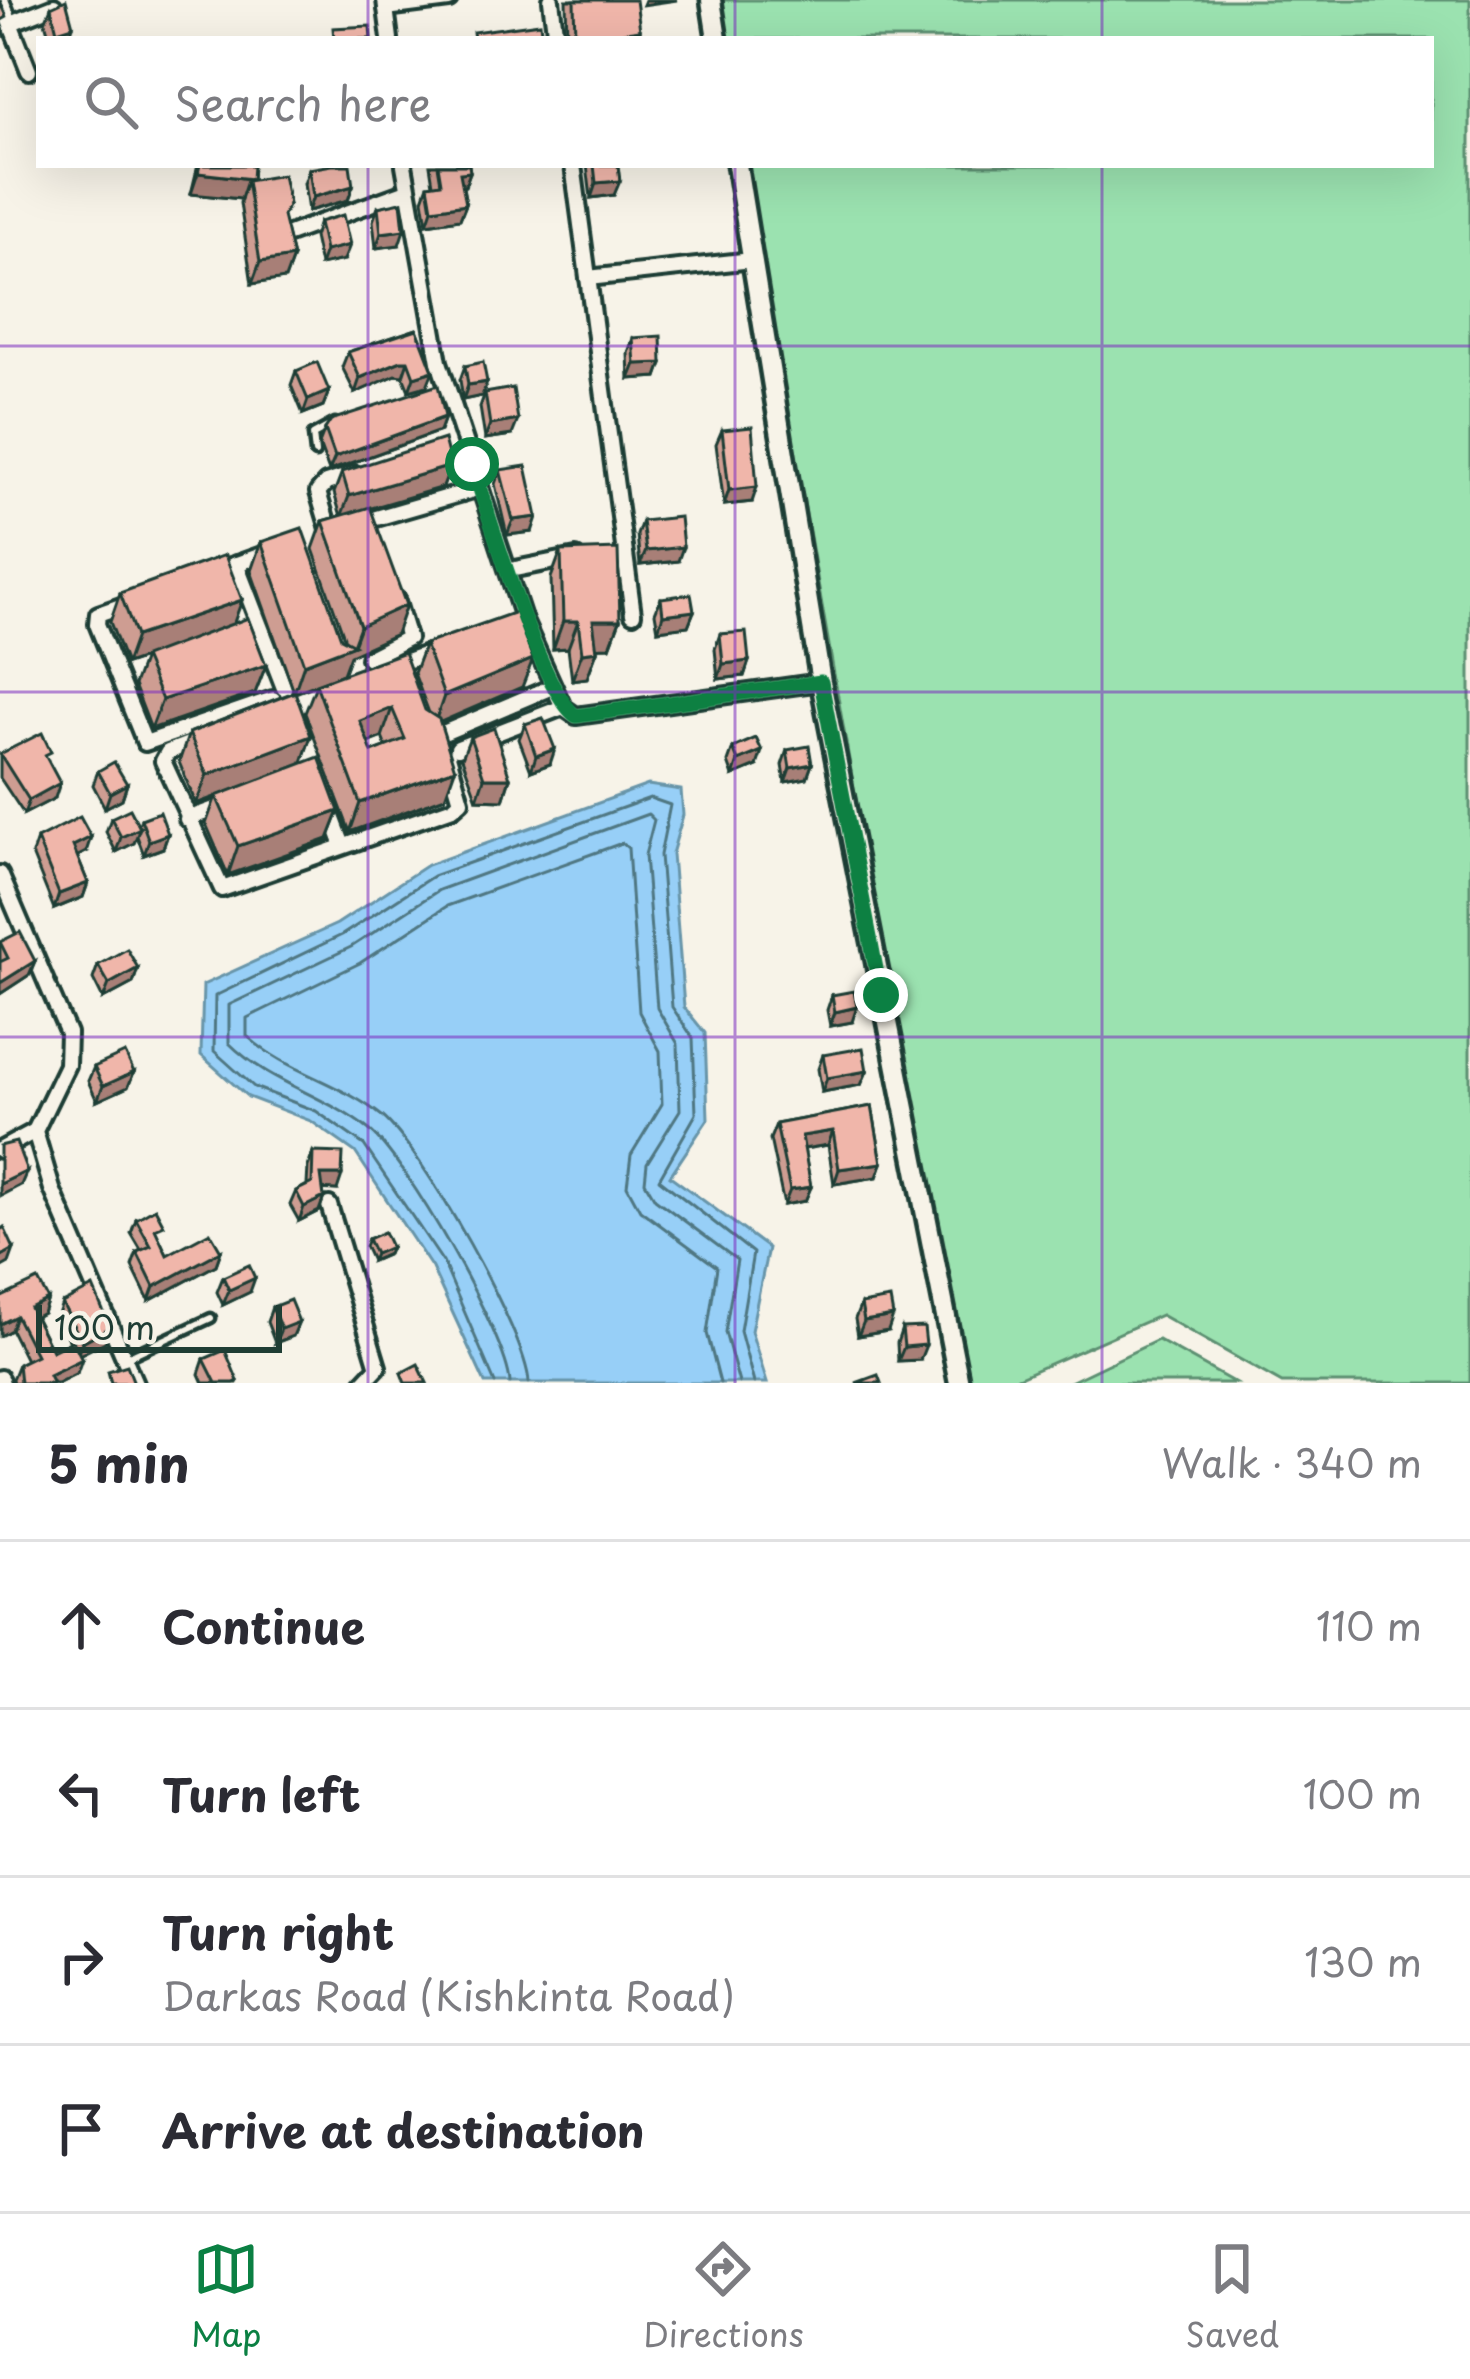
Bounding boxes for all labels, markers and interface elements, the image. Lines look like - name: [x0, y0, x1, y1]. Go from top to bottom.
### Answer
- search box: [36, 36, 1434, 168]
- text: Search here: [174, 68, 431, 136]
- icon: search: [78, 69, 144, 135]
- route start: [445, 437, 499, 491]
- route end: [854, 968, 908, 1022]
- scale bar: [36, 1299, 282, 1352]
- text: 100 m: [54, 1301, 155, 1351]
- text: 5 min: [48, 1423, 190, 1500]
- text: Walk · 340 m: [1162, 1432, 1422, 1491]
- text: Continue: [162, 1591, 365, 1659]
- icon: ahead: [48, 1592, 114, 1658]
- text: 110 m: [1316, 1595, 1422, 1654]
- text: Turn left: [162, 1759, 361, 1827]
- icon: left: [48, 1760, 114, 1826]
- text: 100 m: [1303, 1763, 1422, 1822]
- text: Turn right: [162, 1897, 394, 1965]
- icon: right: [48, 1928, 114, 1994]
- text: 130 m: [1304, 1931, 1422, 1990]
- text: Darkas Road (Kishkinta Road): [162, 1965, 735, 2024]
- text: Arrive at destination: [162, 2095, 645, 2163]
- icon: arrive: [48, 2096, 114, 2162]
- tab: Map: [191, 2236, 261, 2358]
- tab: Directions: [643, 2236, 804, 2358]
- tab: Saved: [1185, 2236, 1279, 2358]

